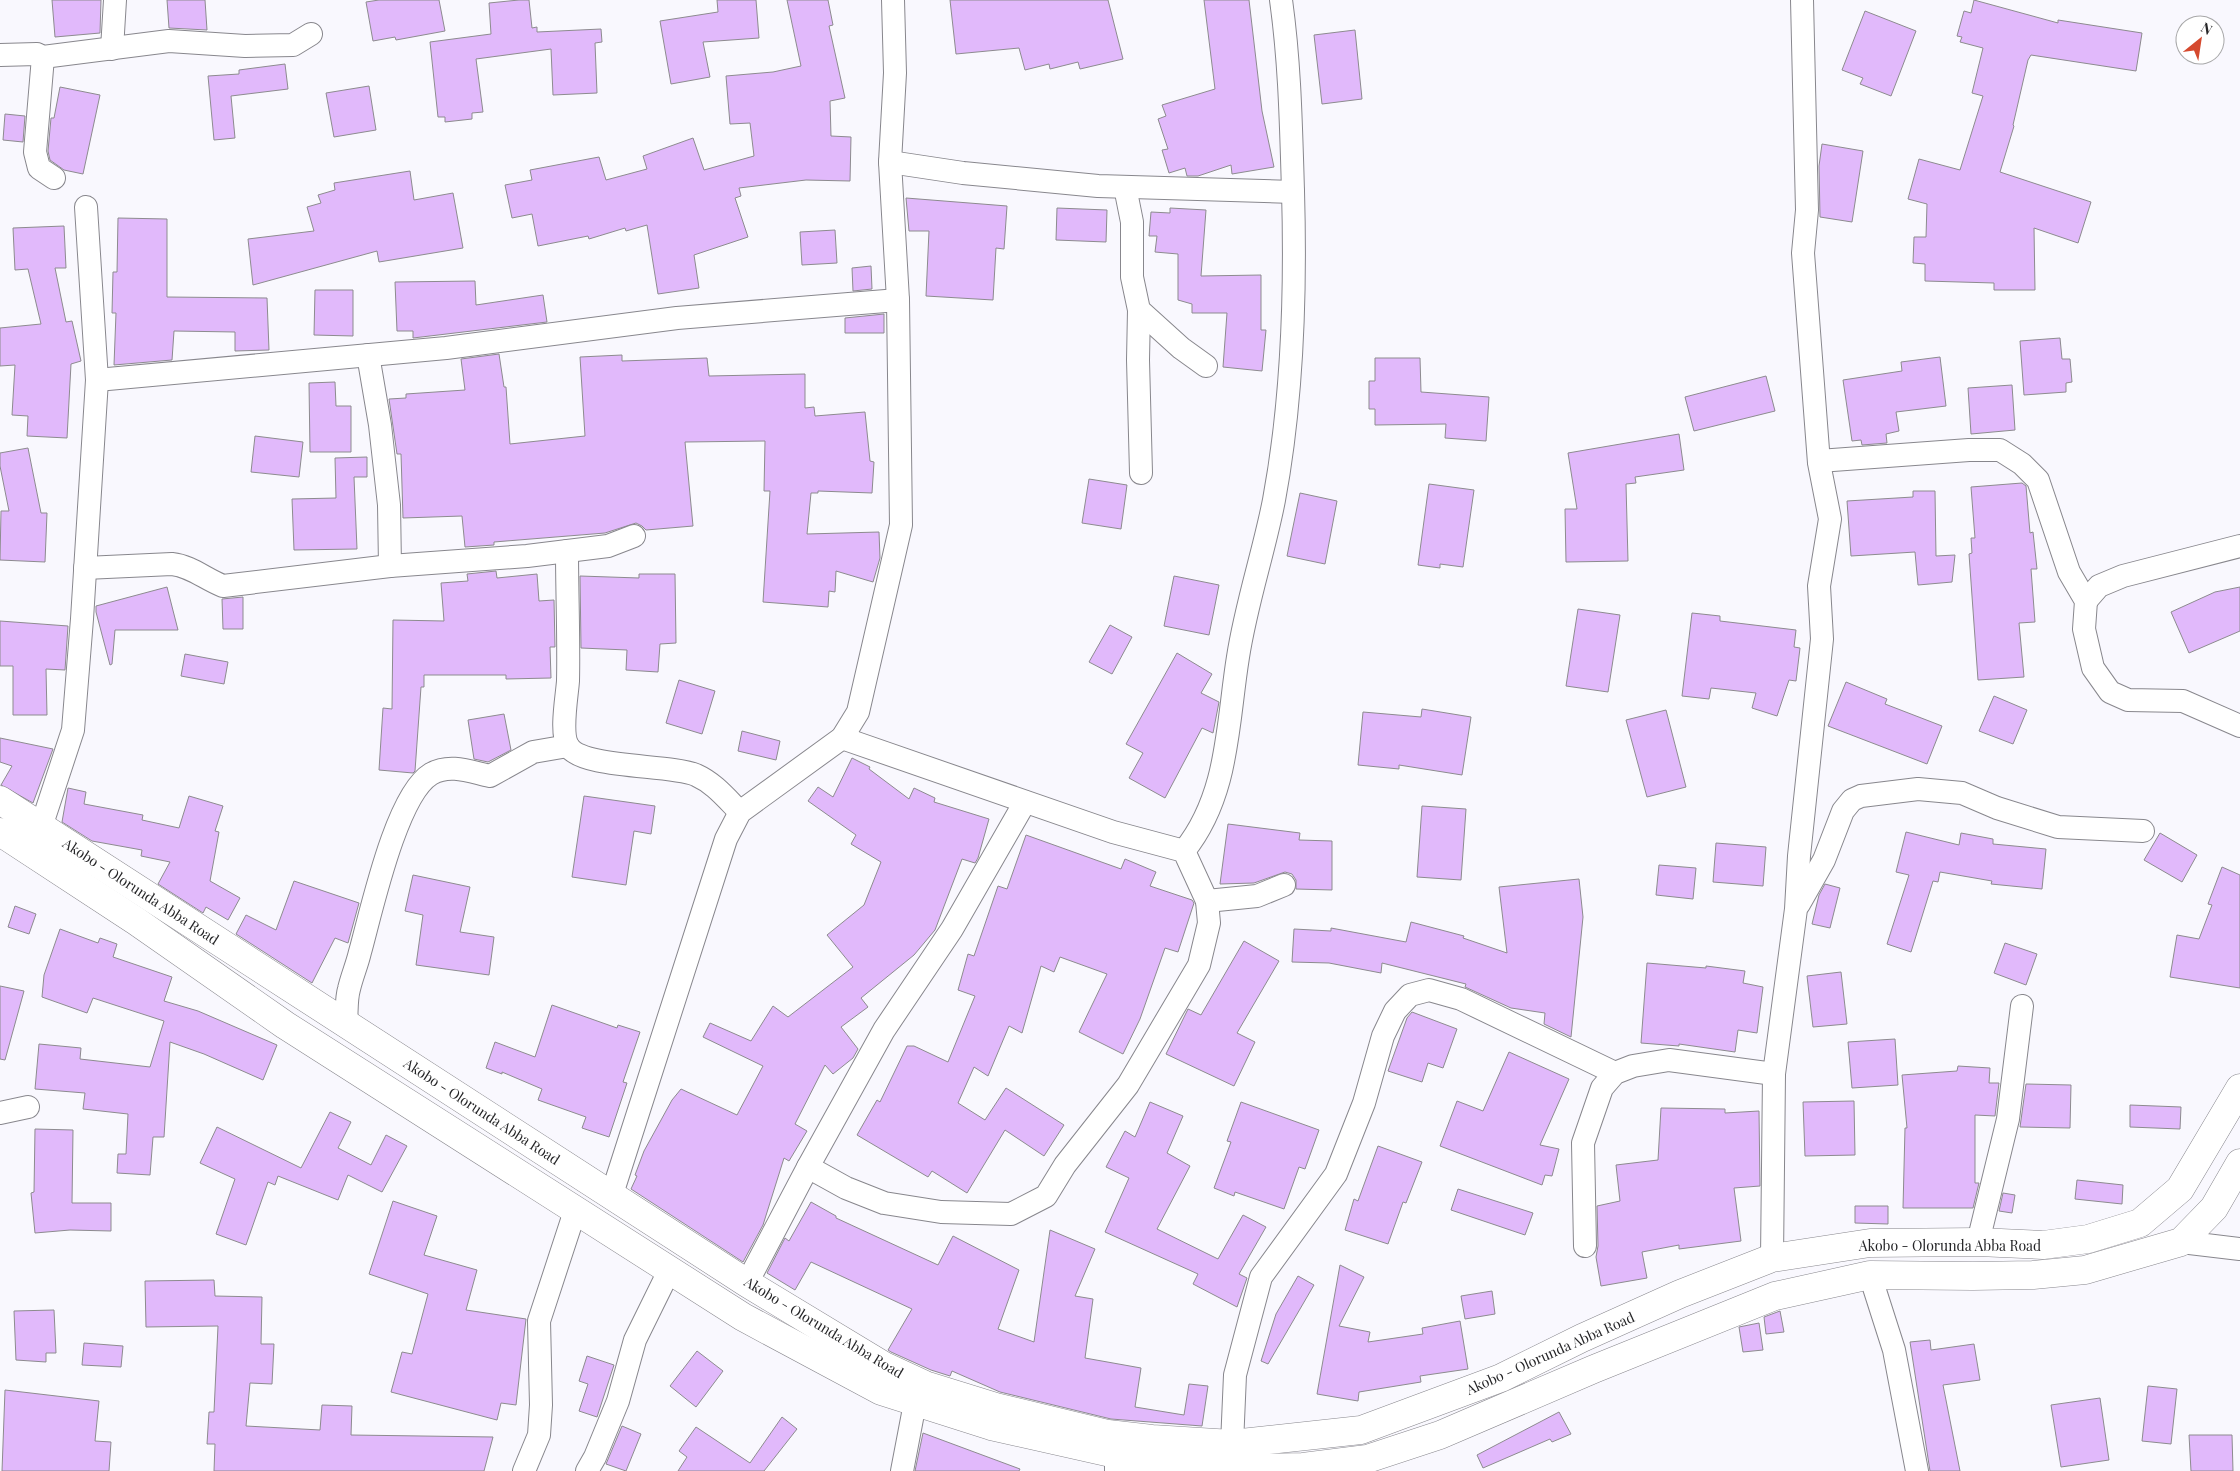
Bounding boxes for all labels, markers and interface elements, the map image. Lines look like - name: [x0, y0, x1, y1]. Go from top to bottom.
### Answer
- north arrow: [2175, 15, 2225, 65]
- text: N: [2198, 18, 2216, 39]
- street label: Akobo - Olorunda Abba Road: [58, 833, 223, 949]
- street label: Akobo - Olorunda Abba Road: [399, 1053, 564, 1169]
- street label: Akobo - Olorunda Abba Road: [1858, 1236, 2041, 1255]
- street label: Akobo - Olorunda Abba Road: [740, 1271, 907, 1382]
- street label: Akobo - Olorunda Abba Road: [1462, 1307, 1637, 1399]

